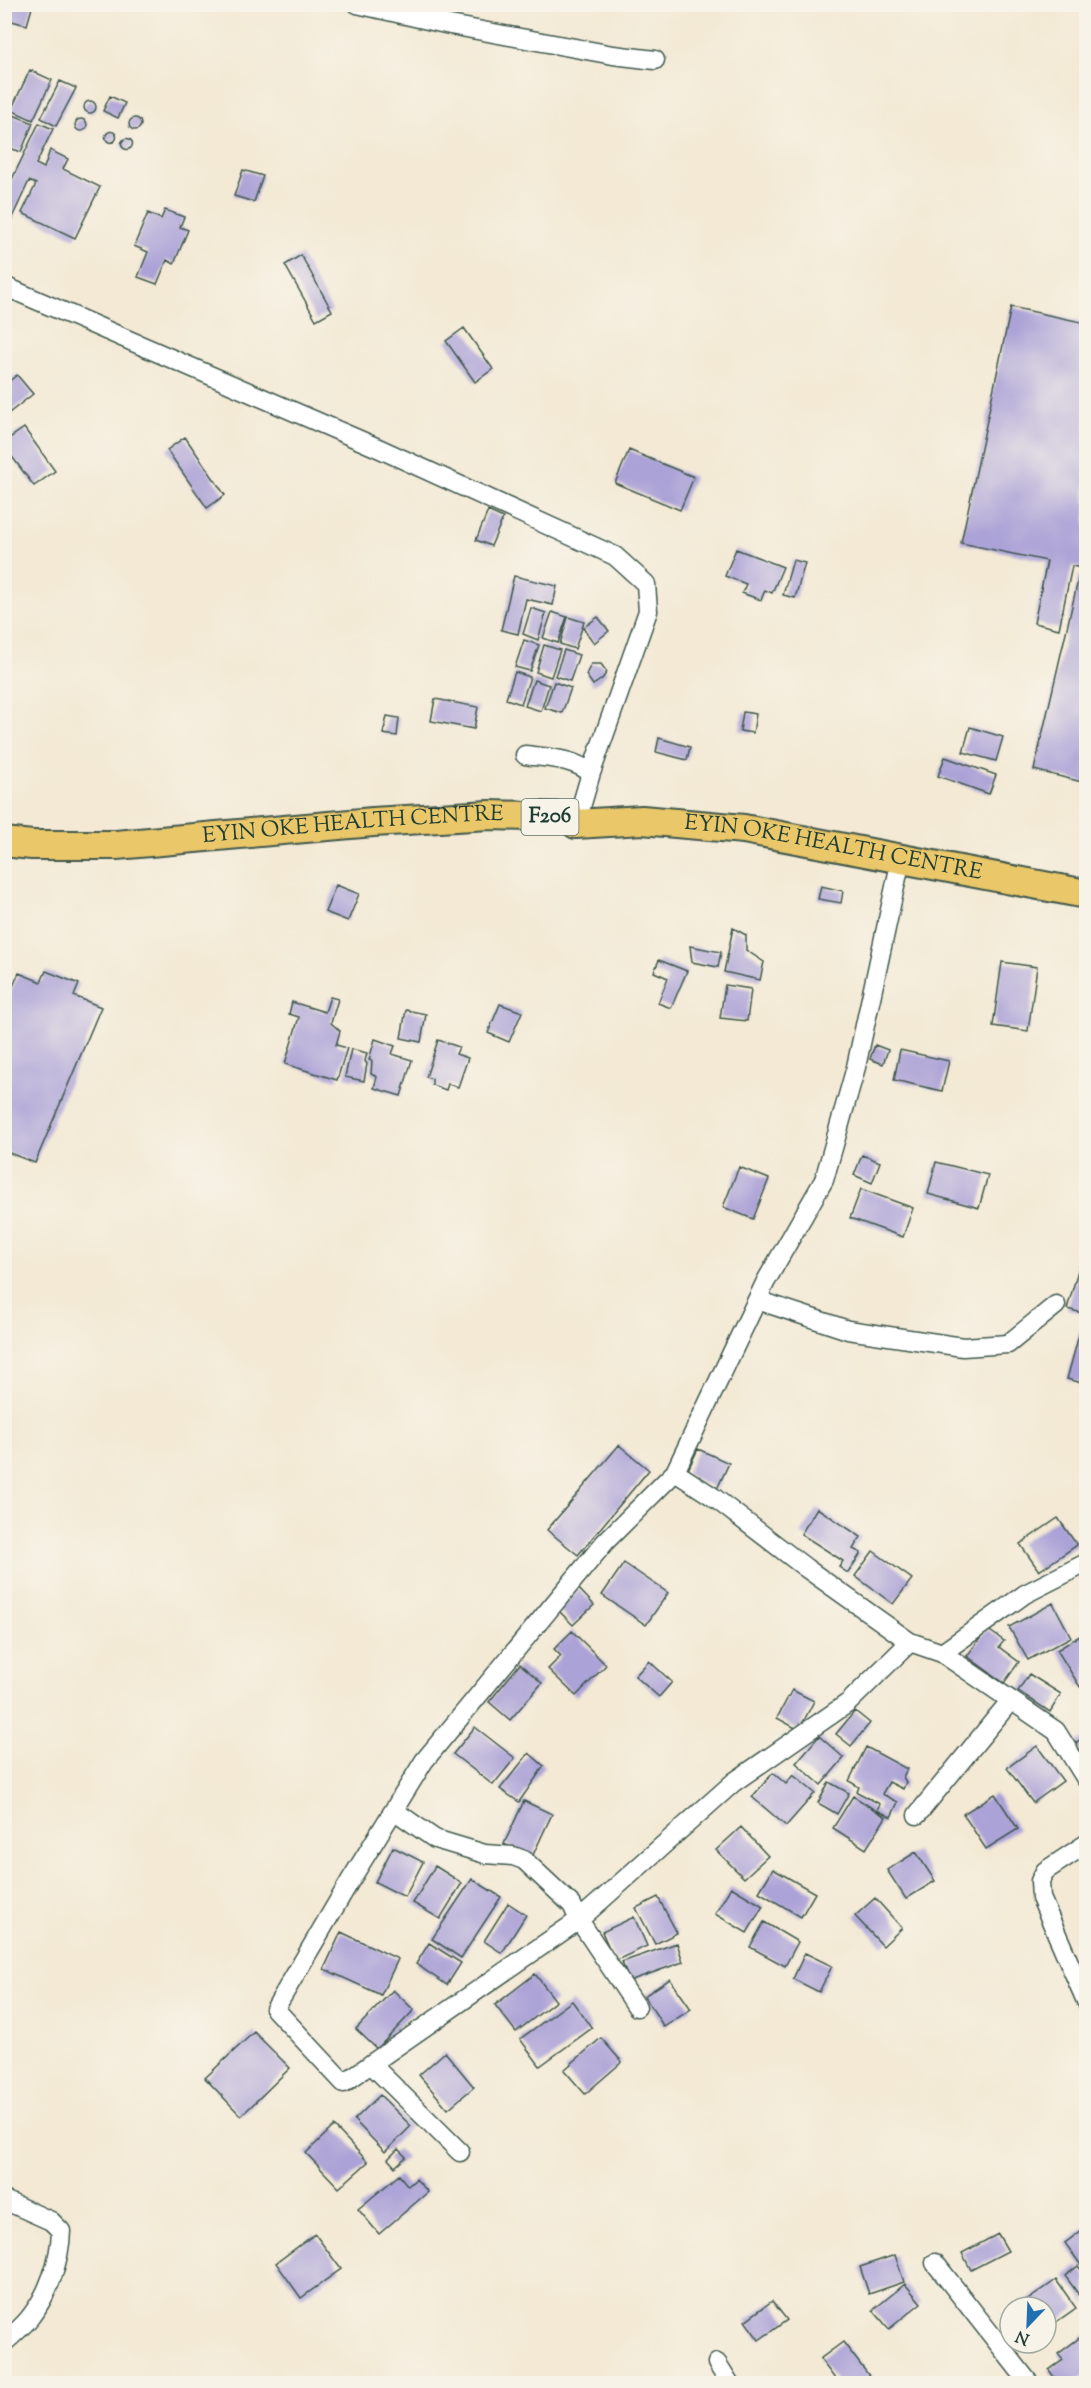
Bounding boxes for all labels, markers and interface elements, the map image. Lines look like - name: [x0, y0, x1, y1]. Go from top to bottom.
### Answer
- street label: EYIN OKE HEALTH CENTRE: [201, 799, 504, 853]
- road number: F206: [522, 799, 578, 835]
- street label: EYIN OKE HEALTH CENTRE: [683, 808, 985, 890]
- north arrow: [998, 2295, 1058, 2355]
- text: N: [1013, 2323, 1033, 2350]

